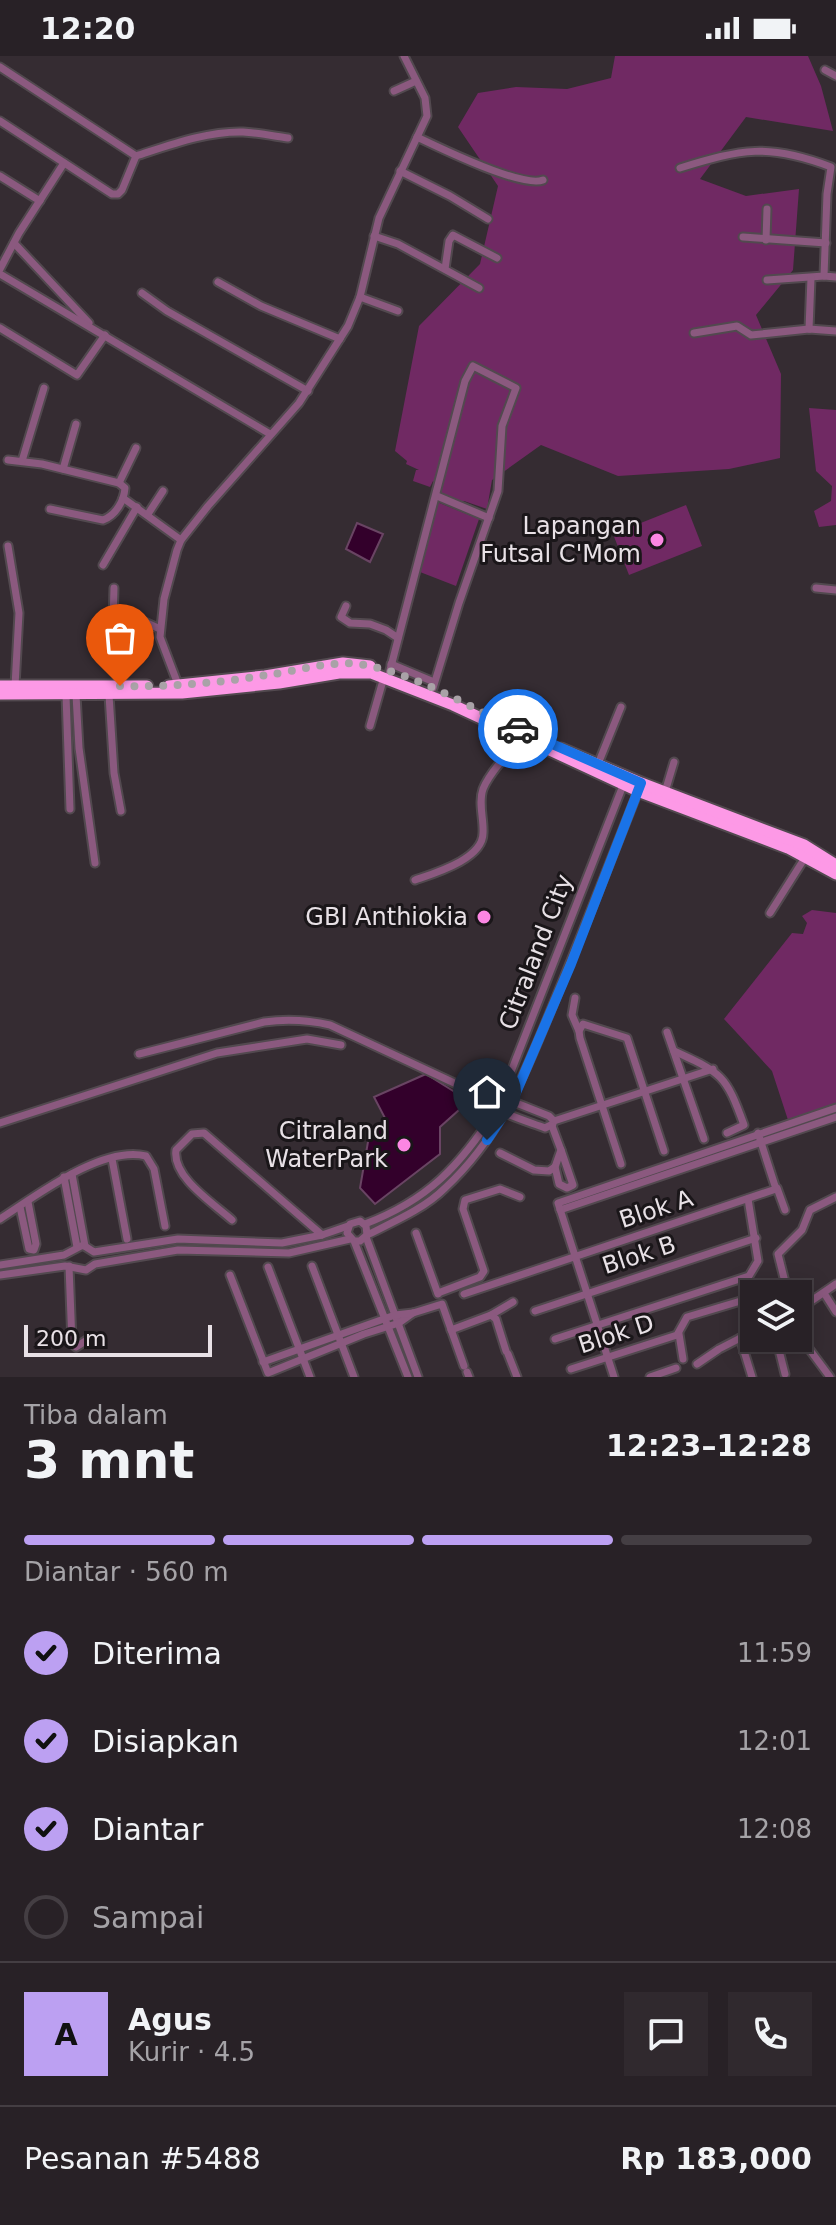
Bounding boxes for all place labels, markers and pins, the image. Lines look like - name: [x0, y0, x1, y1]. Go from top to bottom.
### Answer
- place label: Lapangan Futsal C'Mom: [480, 512, 641, 568]
- marker: Lapangan Futsal C'Mom: [648, 531, 666, 549]
- pin: [86, 604, 154, 686]
- place label: GBI Anthiokia: [305, 903, 468, 931]
- marker: GBI Anthiokia: [475, 908, 493, 926]
- pin: [453, 1058, 521, 1140]
- place label: Citraland WaterPark: [265, 1117, 388, 1173]
- marker: Citraland WaterPark: [395, 1136, 413, 1154]

